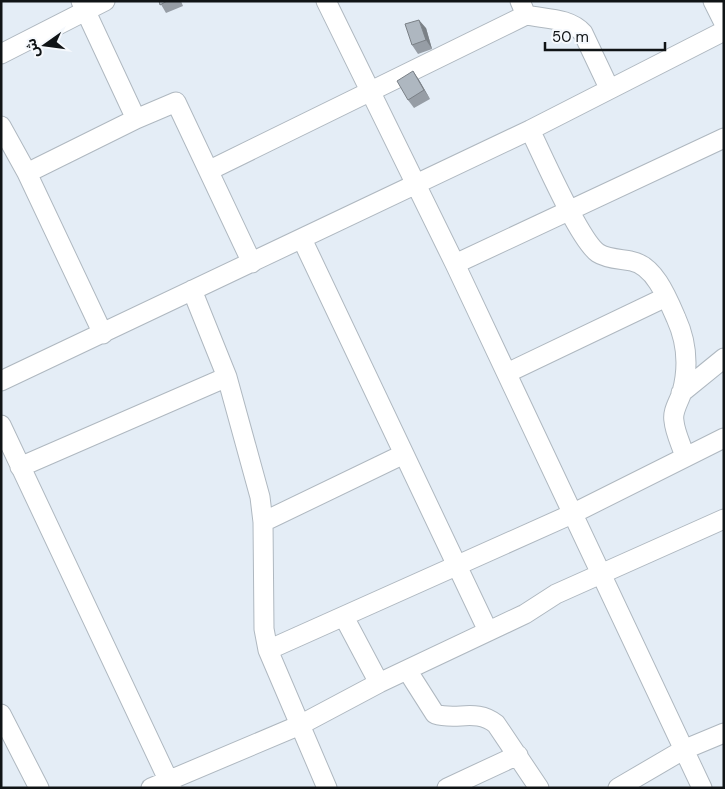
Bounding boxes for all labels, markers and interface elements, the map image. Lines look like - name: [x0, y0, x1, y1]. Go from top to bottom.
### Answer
- north arrow: [20, 20, 70, 70]
- scale bar: [545, 20, 665, 52]
- text: 50 m: [552, 27, 589, 47]
- text: ش: [21, 37, 43, 60]

